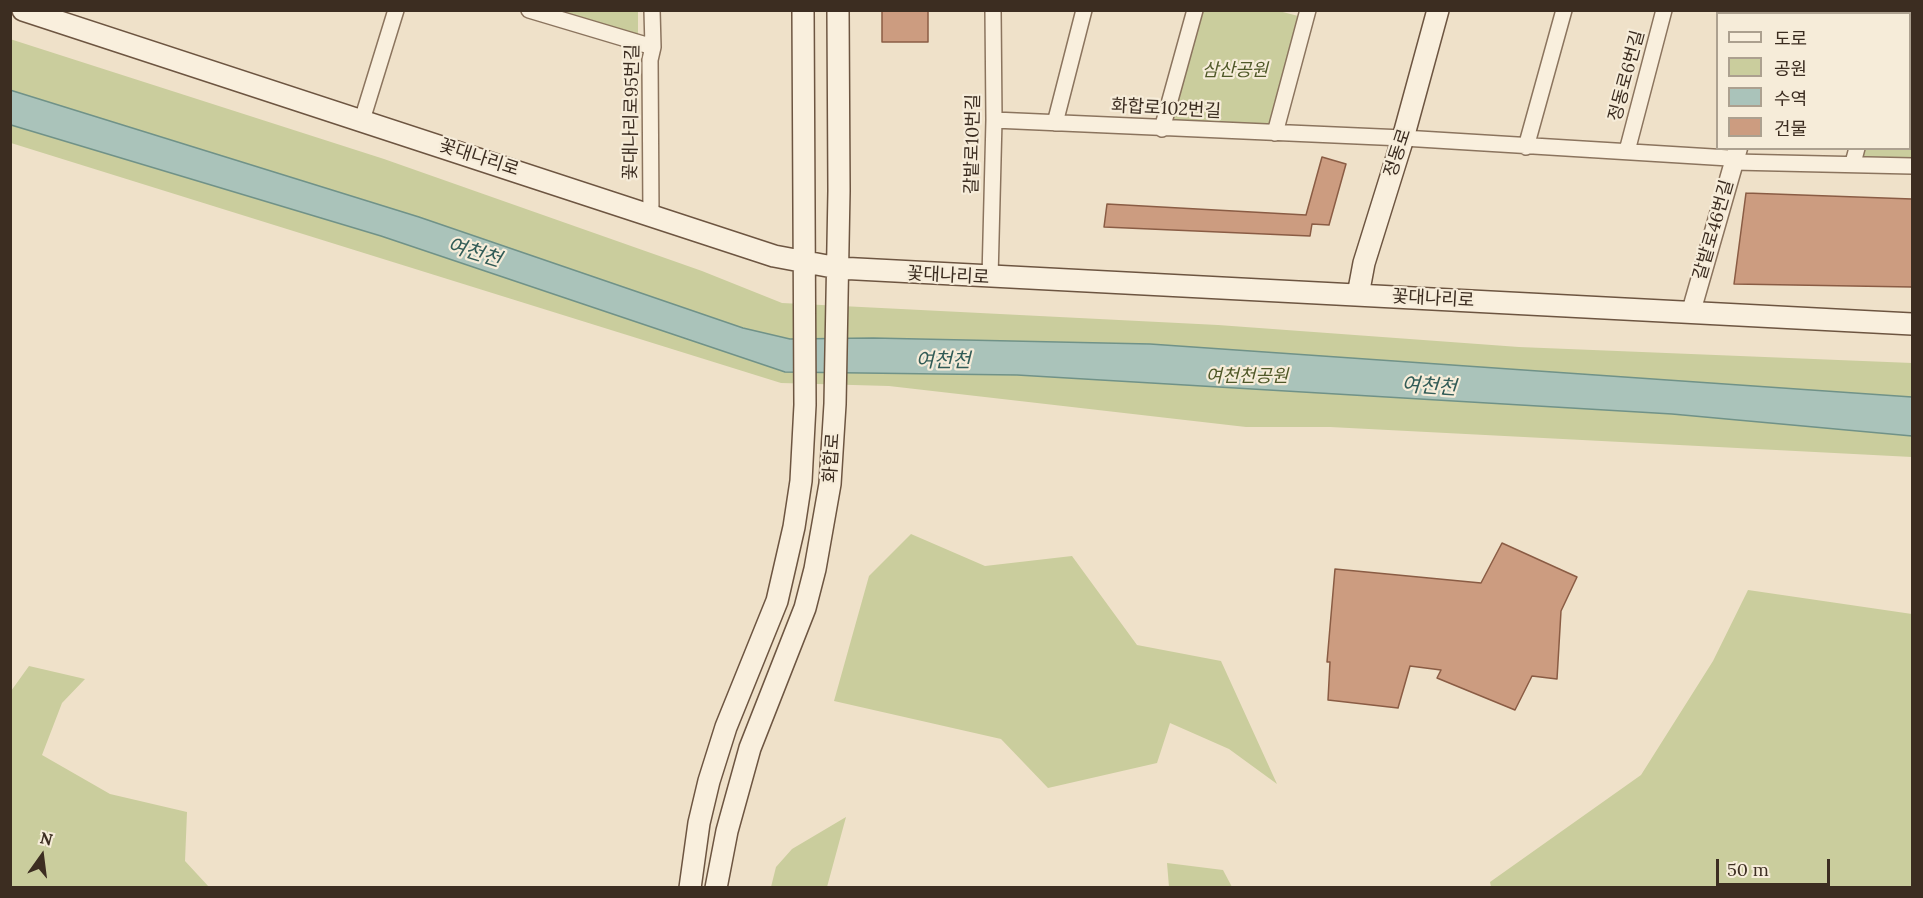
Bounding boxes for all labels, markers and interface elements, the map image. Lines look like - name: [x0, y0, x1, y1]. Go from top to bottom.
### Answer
- legend: [1716, 12, 1911, 150]
- text: 도로: [1774, 27, 1807, 50]
- street label: 정동로6번길: [1605, 28, 1649, 124]
- street label: 꽃대나리로95번길: [620, 44, 644, 180]
- text: 공원: [1774, 57, 1807, 80]
- park label: 삼산공원: [1202, 60, 1268, 82]
- text: 수역: [1774, 87, 1807, 110]
- street label: 갈밭로10번길: [961, 94, 985, 194]
- street label: 화합로102번길: [1110, 95, 1222, 123]
- text: 건물: [1774, 117, 1807, 140]
- street label: 정동로: [1380, 126, 1416, 180]
- street label: 꽃대나리로: [436, 135, 522, 181]
- street label: 갈밭로46번길: [1689, 178, 1739, 282]
- water label: 여천천: [444, 233, 504, 273]
- street label: 꽃대나리로: [906, 263, 990, 289]
- street label: 꽃대나리로: [1391, 286, 1475, 312]
- water label: 여천천: [915, 349, 971, 373]
- park label: 여천천공원: [1206, 366, 1288, 388]
- water label: 여천천: [1401, 373, 1457, 401]
- street label: 화합로: [819, 432, 845, 484]
- north arrow: [12, 826, 72, 886]
- text: N: [38, 827, 55, 850]
- scale bar: [1719, 847, 1833, 885]
- text: 50 m: [1727, 858, 1769, 881]

